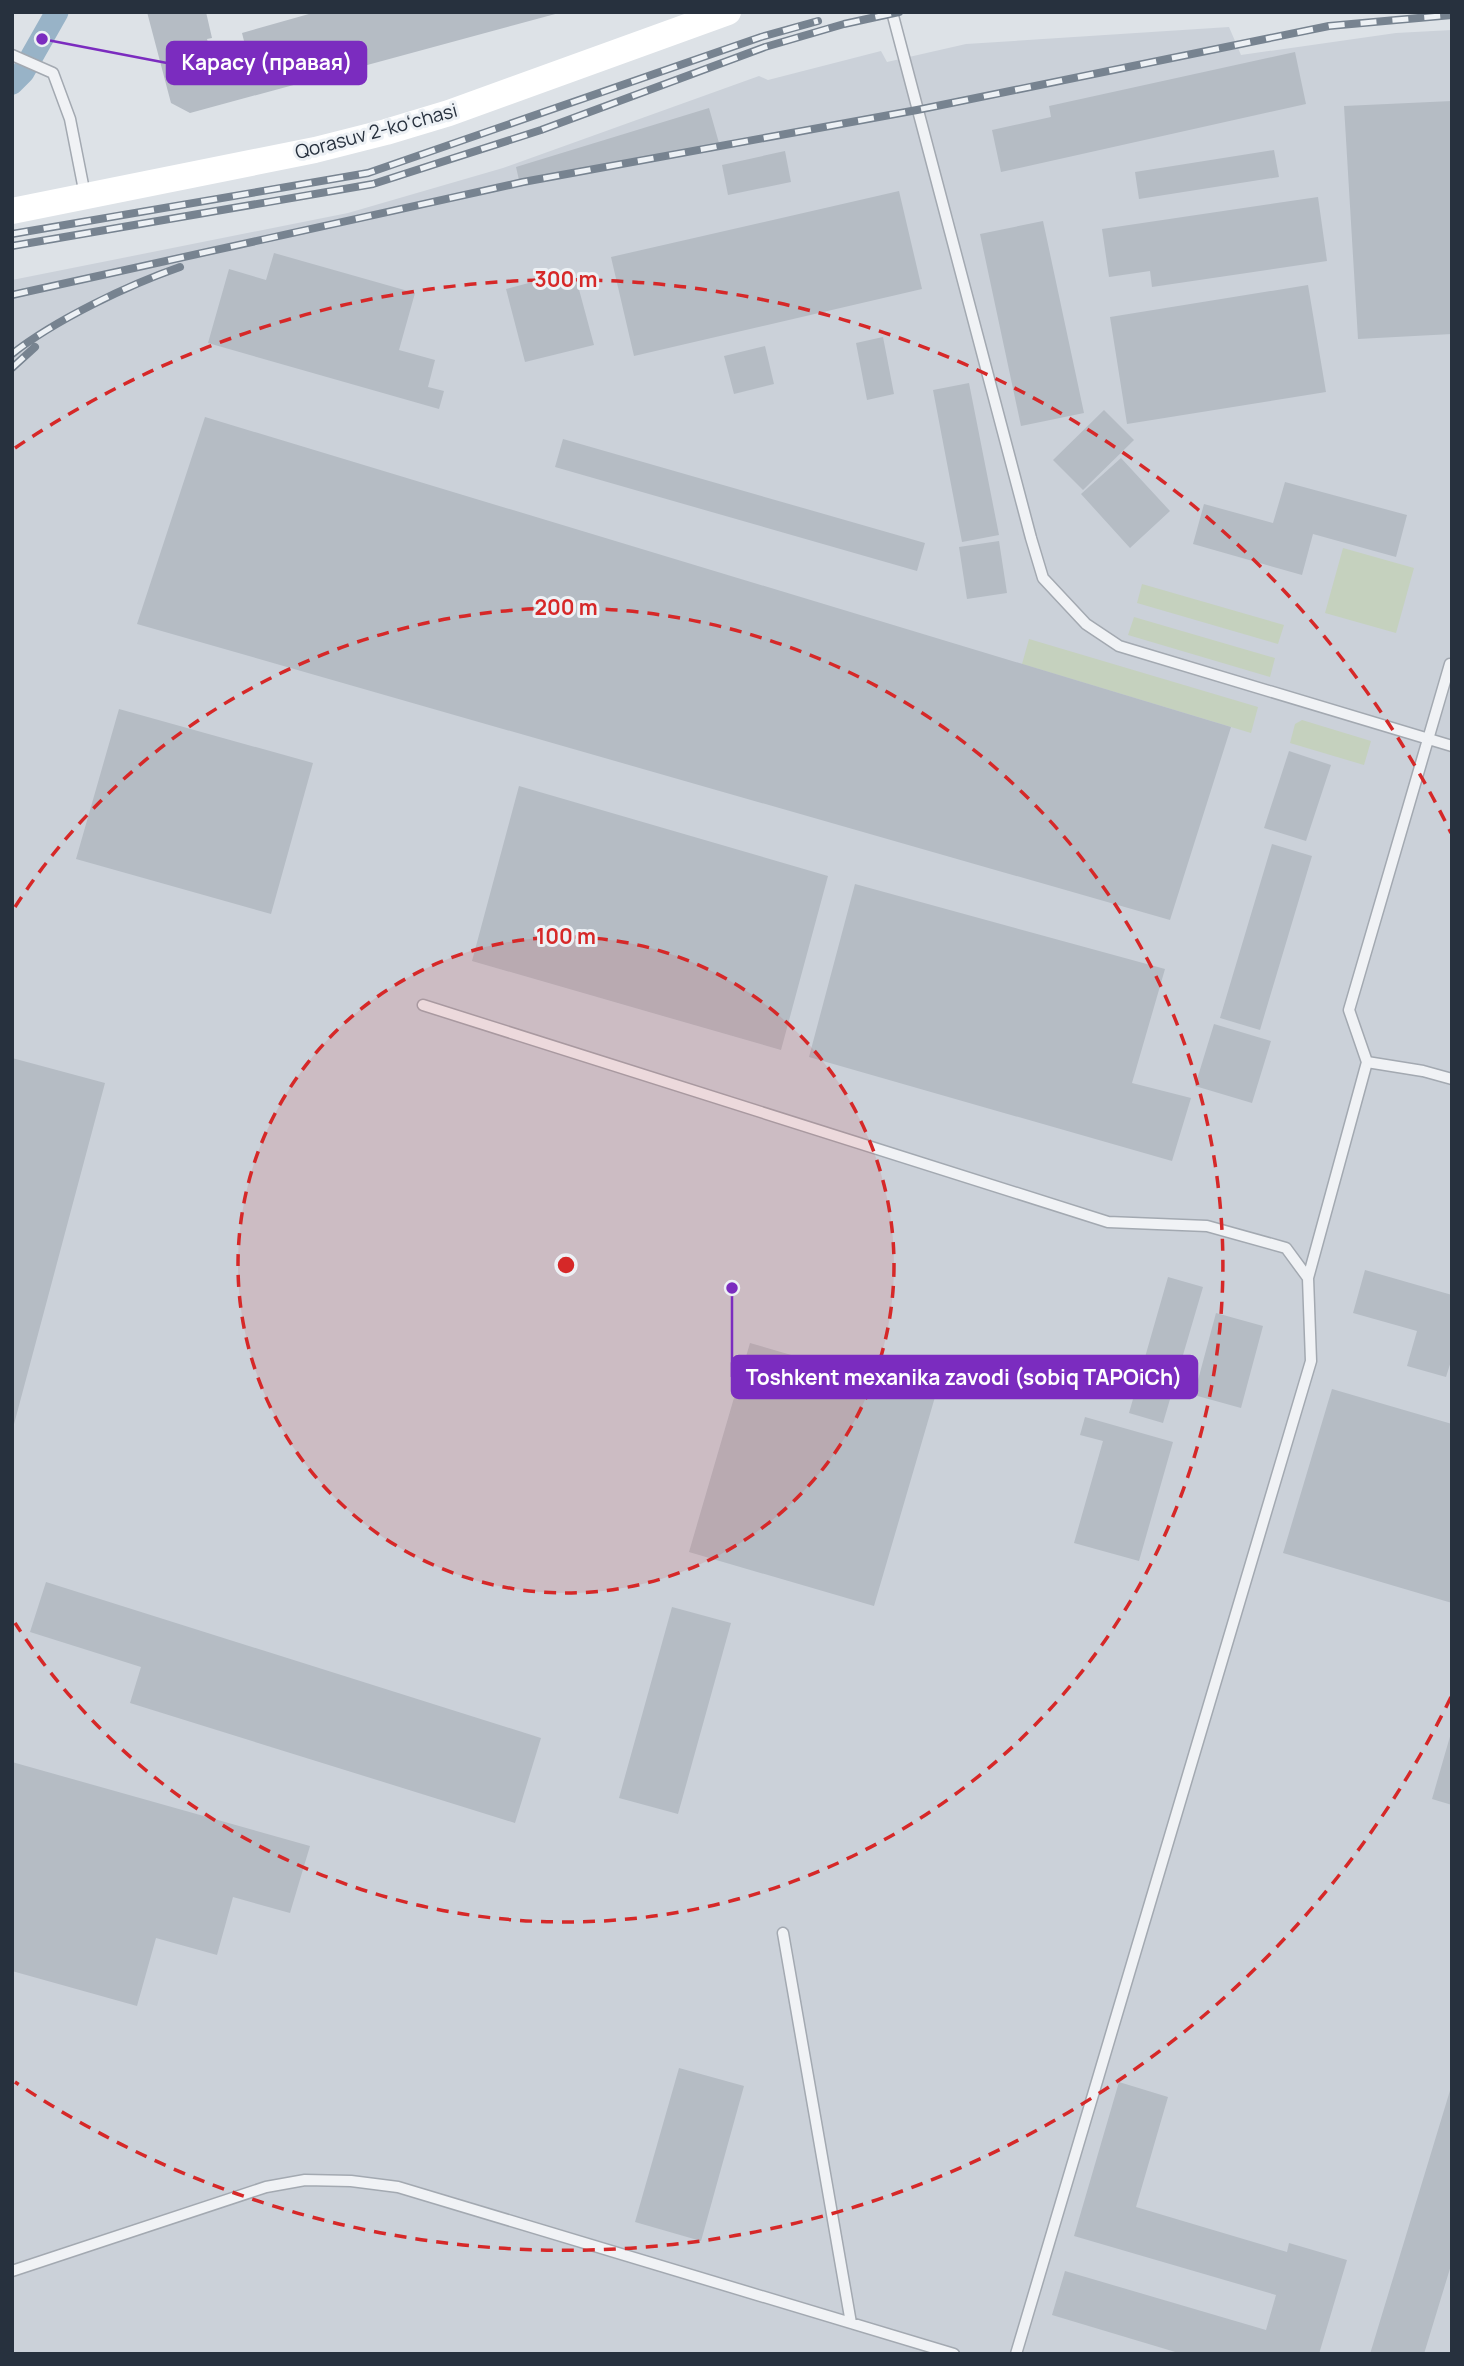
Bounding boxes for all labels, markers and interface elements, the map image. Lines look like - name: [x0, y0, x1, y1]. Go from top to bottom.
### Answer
- callout: Карасу (правая): [167, 42, 366, 84]
- text: Карасу (правая): [181, 48, 353, 76]
- street label: Qorasuv 2-koʻchasi: [292, 97, 460, 165]
- text: 300 m: [535, 265, 597, 293]
- text: 200 m: [534, 593, 598, 621]
- text: 100 m: [536, 922, 596, 950]
- centre of rings: [554, 1253, 578, 1277]
- callout: Toshkent mexanika zavodi (sobiq TAPOiCh): [732, 1356, 1197, 1398]
- text: Toshkent mexanika zavodi (sobiq TAPOiCh): [746, 1363, 1182, 1391]

